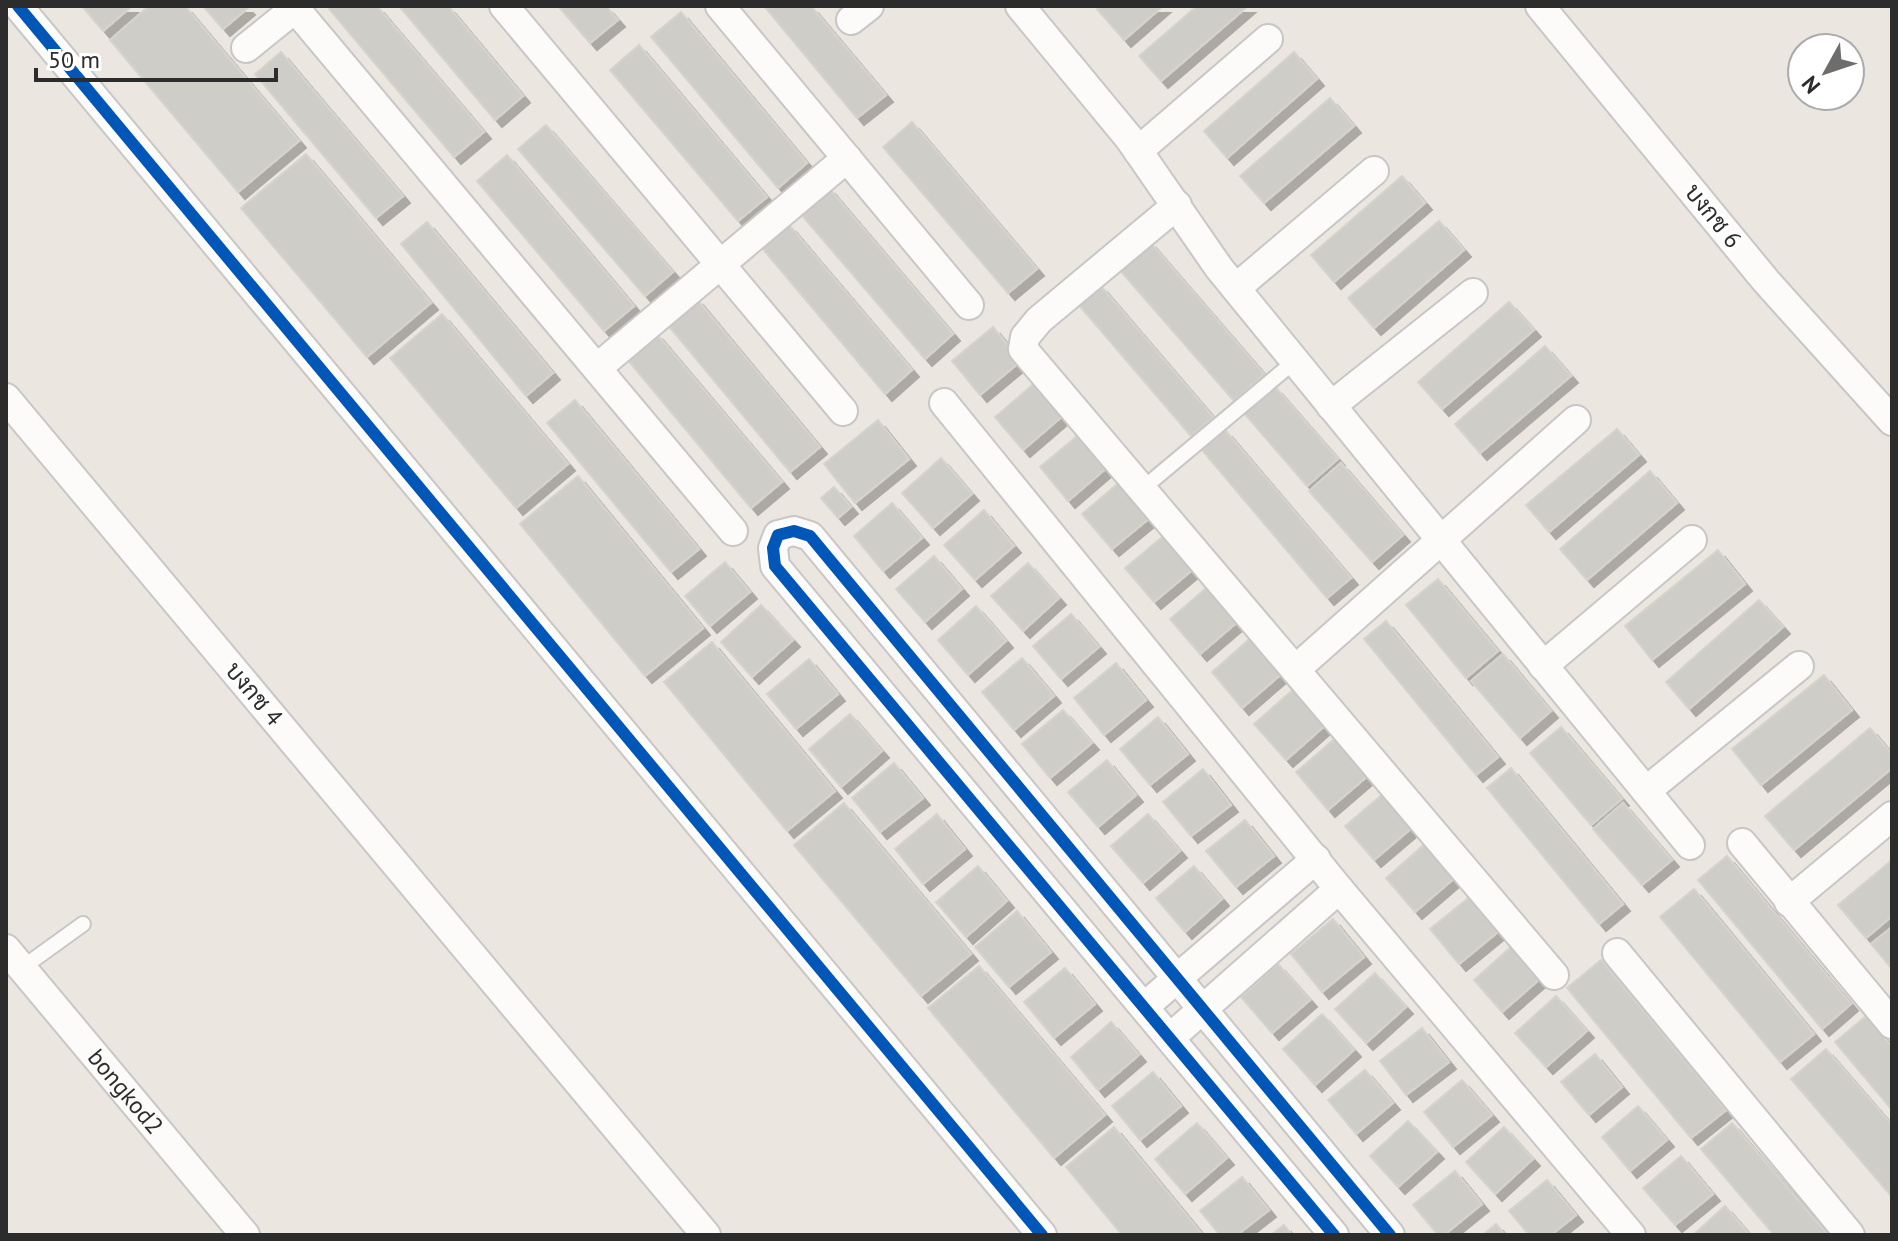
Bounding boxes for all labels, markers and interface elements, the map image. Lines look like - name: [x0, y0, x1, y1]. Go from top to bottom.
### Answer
- scale bar: [36, 32, 276, 82]
- north arrow: [1786, 32, 1866, 112]
- text: 50 m: [48, 44, 100, 75]
- text: N: [1795, 70, 1826, 99]
- street label: บงกช 6: [1678, 177, 1749, 254]
- street label: บงกช 4: [219, 655, 290, 732]
- street label: bongkod2: [81, 1042, 170, 1140]

